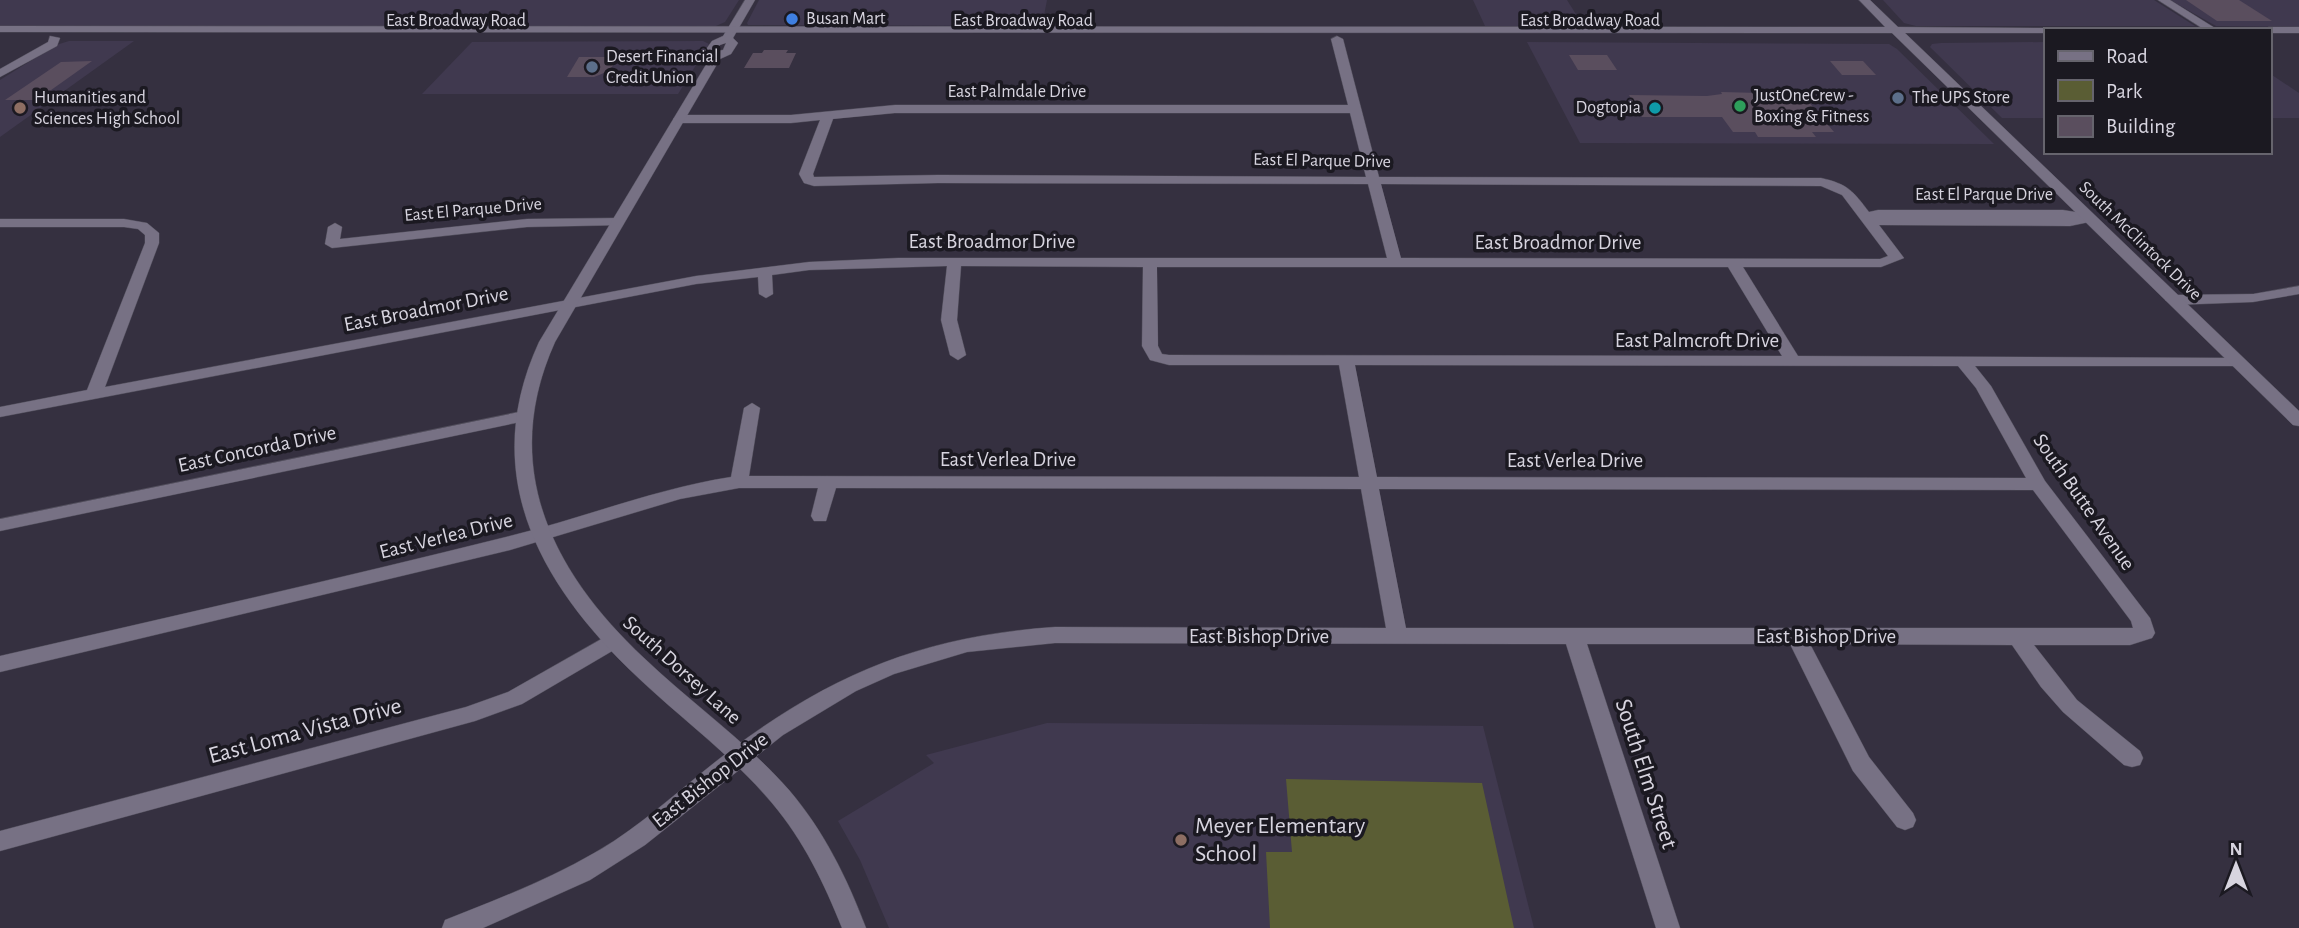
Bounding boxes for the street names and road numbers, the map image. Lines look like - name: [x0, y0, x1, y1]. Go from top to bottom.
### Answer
- street label: East Broadway Road: [386, 12, 526, 30]
- street label: East Broadway Road: [953, 12, 1093, 30]
- street label: East Broadway Road: [1520, 12, 1660, 30]
- street label: East Palmdale Drive: [948, 83, 1086, 101]
- street label: East El Parque Drive: [1253, 151, 1391, 171]
- street label: South McClintock Drive: [2075, 178, 2205, 304]
- street label: East El Parque Drive: [1915, 186, 2053, 204]
- street label: East El Parque Drive: [404, 195, 542, 225]
- street label: East Broadmor Drive: [909, 231, 1075, 252]
- street label: East Broadmor Drive: [1475, 232, 1641, 253]
- street label: East Broadmor Drive: [342, 283, 510, 335]
- street label: East Palmcroft Drive: [1615, 330, 1779, 351]
- street label: East Concorda Drive: [176, 422, 338, 476]
- street label: South Butte Avenue: [2029, 430, 2139, 574]
- street label: East Verlea Drive: [940, 449, 1076, 470]
- street label: East Verlea Drive: [1507, 450, 1643, 471]
- street label: East Verlea Drive: [377, 509, 515, 563]
- street label: South Dorsey Lane: [619, 612, 745, 728]
- street label: East Bishop Drive: [1189, 626, 1329, 647]
- street label: East Bishop Drive: [1756, 626, 1896, 647]
- street label: East Loma Vista Drive: [206, 694, 404, 768]
- street label: South Elm Street: [1610, 696, 1682, 852]
- street label: East Bishop Drive: [648, 728, 772, 832]

